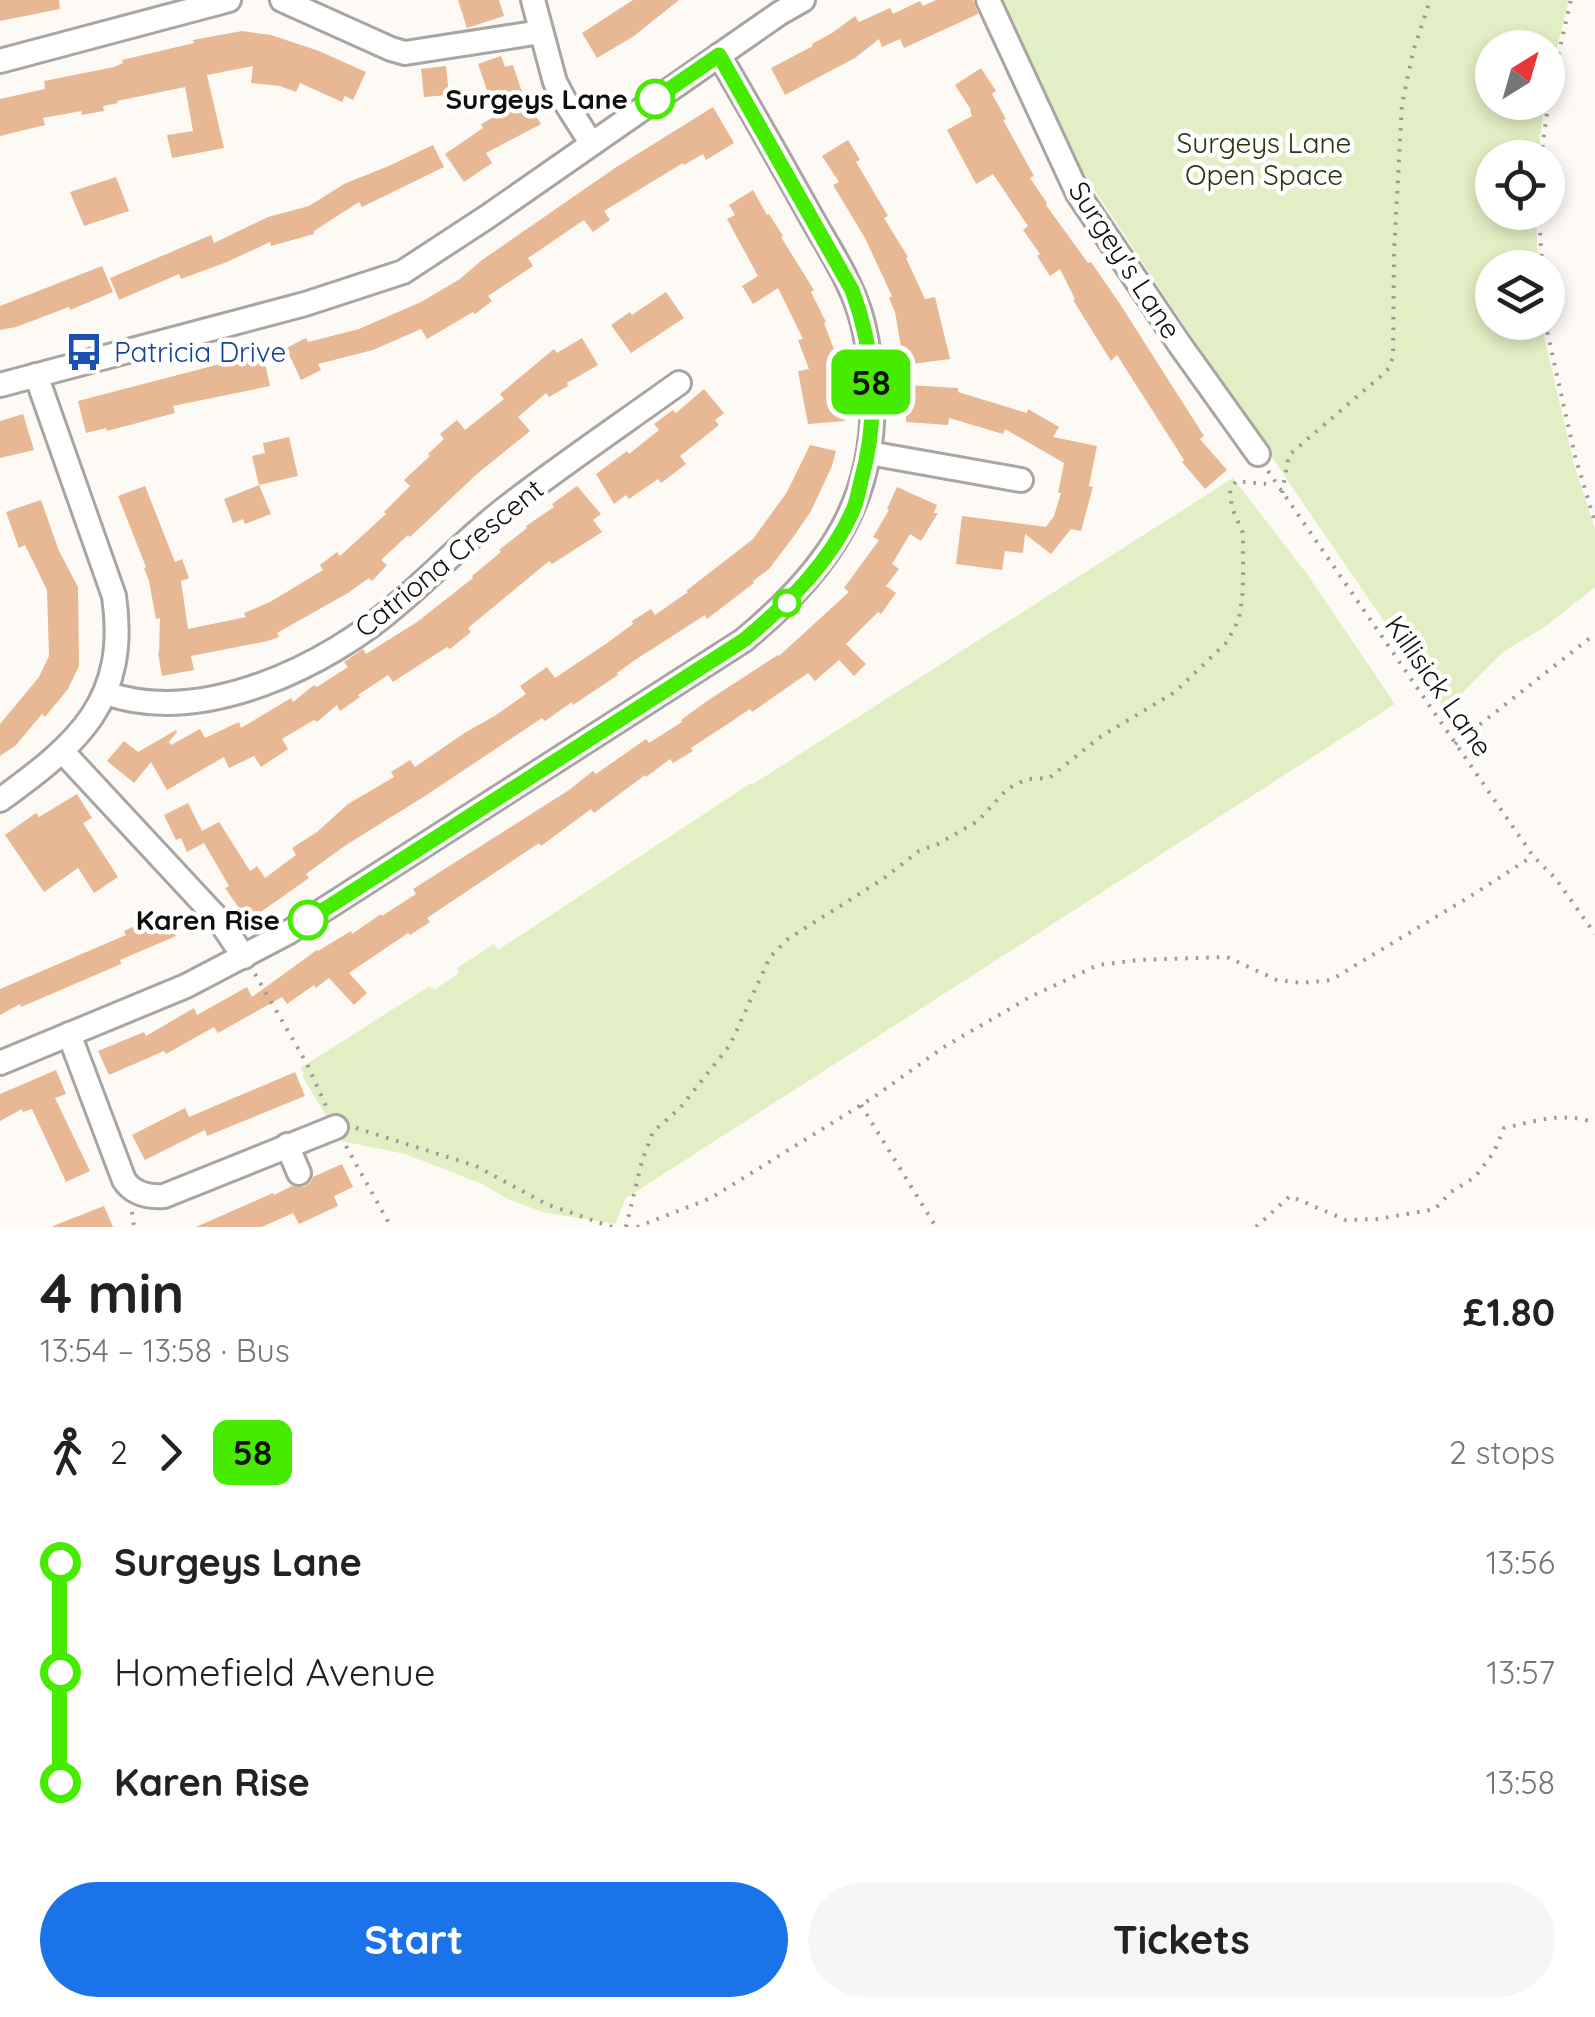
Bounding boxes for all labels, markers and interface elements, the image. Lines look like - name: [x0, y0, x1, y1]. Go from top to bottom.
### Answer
- north arrow: [1475, 30, 1565, 120]
- map controls: [1475, 30, 1565, 340]
- marker: Surgeys Lane: [636, 80, 674, 118]
- place label: Surgeys Lane: [445, 81, 628, 116]
- park label: Surgeys Lane Open Space: [1177, 125, 1351, 192]
- button: locate: [1475, 140, 1565, 230]
- street label: Surgey's Lane: [1062, 174, 1189, 345]
- button: layers: [1475, 250, 1565, 340]
- bus stop icon: Patricia Drive: [63, 331, 105, 373]
- place label: Patricia Drive: [114, 334, 286, 369]
- line badge: 58: [826, 350, 916, 414]
- text: 58: [851, 360, 891, 404]
- street label: Catriona Crescent: [347, 471, 550, 644]
- unlabelled marker: [774, 590, 800, 616]
- street label: Killisick Lane: [1378, 609, 1501, 763]
- marker: Karen Rise: [289, 901, 327, 939]
- place label: Karen Rise: [136, 902, 280, 937]
- text: 4 min: [40, 1258, 184, 1327]
- text: £1.80: [1463, 1288, 1555, 1336]
- text: 13:54 – 13:58 · Bus: [40, 1330, 290, 1370]
- icon: walk: [40, 1425, 95, 1480]
- icon: forward: [143, 1425, 198, 1480]
- text: 58: [233, 1430, 272, 1474]
- text: 2: [110, 1432, 128, 1472]
- text: 2 stops: [1449, 1432, 1555, 1472]
- text: Surgeys Lane: [114, 1538, 362, 1586]
- text: 13:56: [1486, 1542, 1555, 1582]
- text: Homefield Avenue: [114, 1648, 435, 1696]
- text: 13:57: [1487, 1652, 1555, 1692]
- text: Karen Rise: [114, 1758, 310, 1806]
- text: 13:58: [1486, 1762, 1555, 1802]
- button: Start: [40, 1882, 788, 1997]
- button: Tickets: [808, 1882, 1555, 1997]

